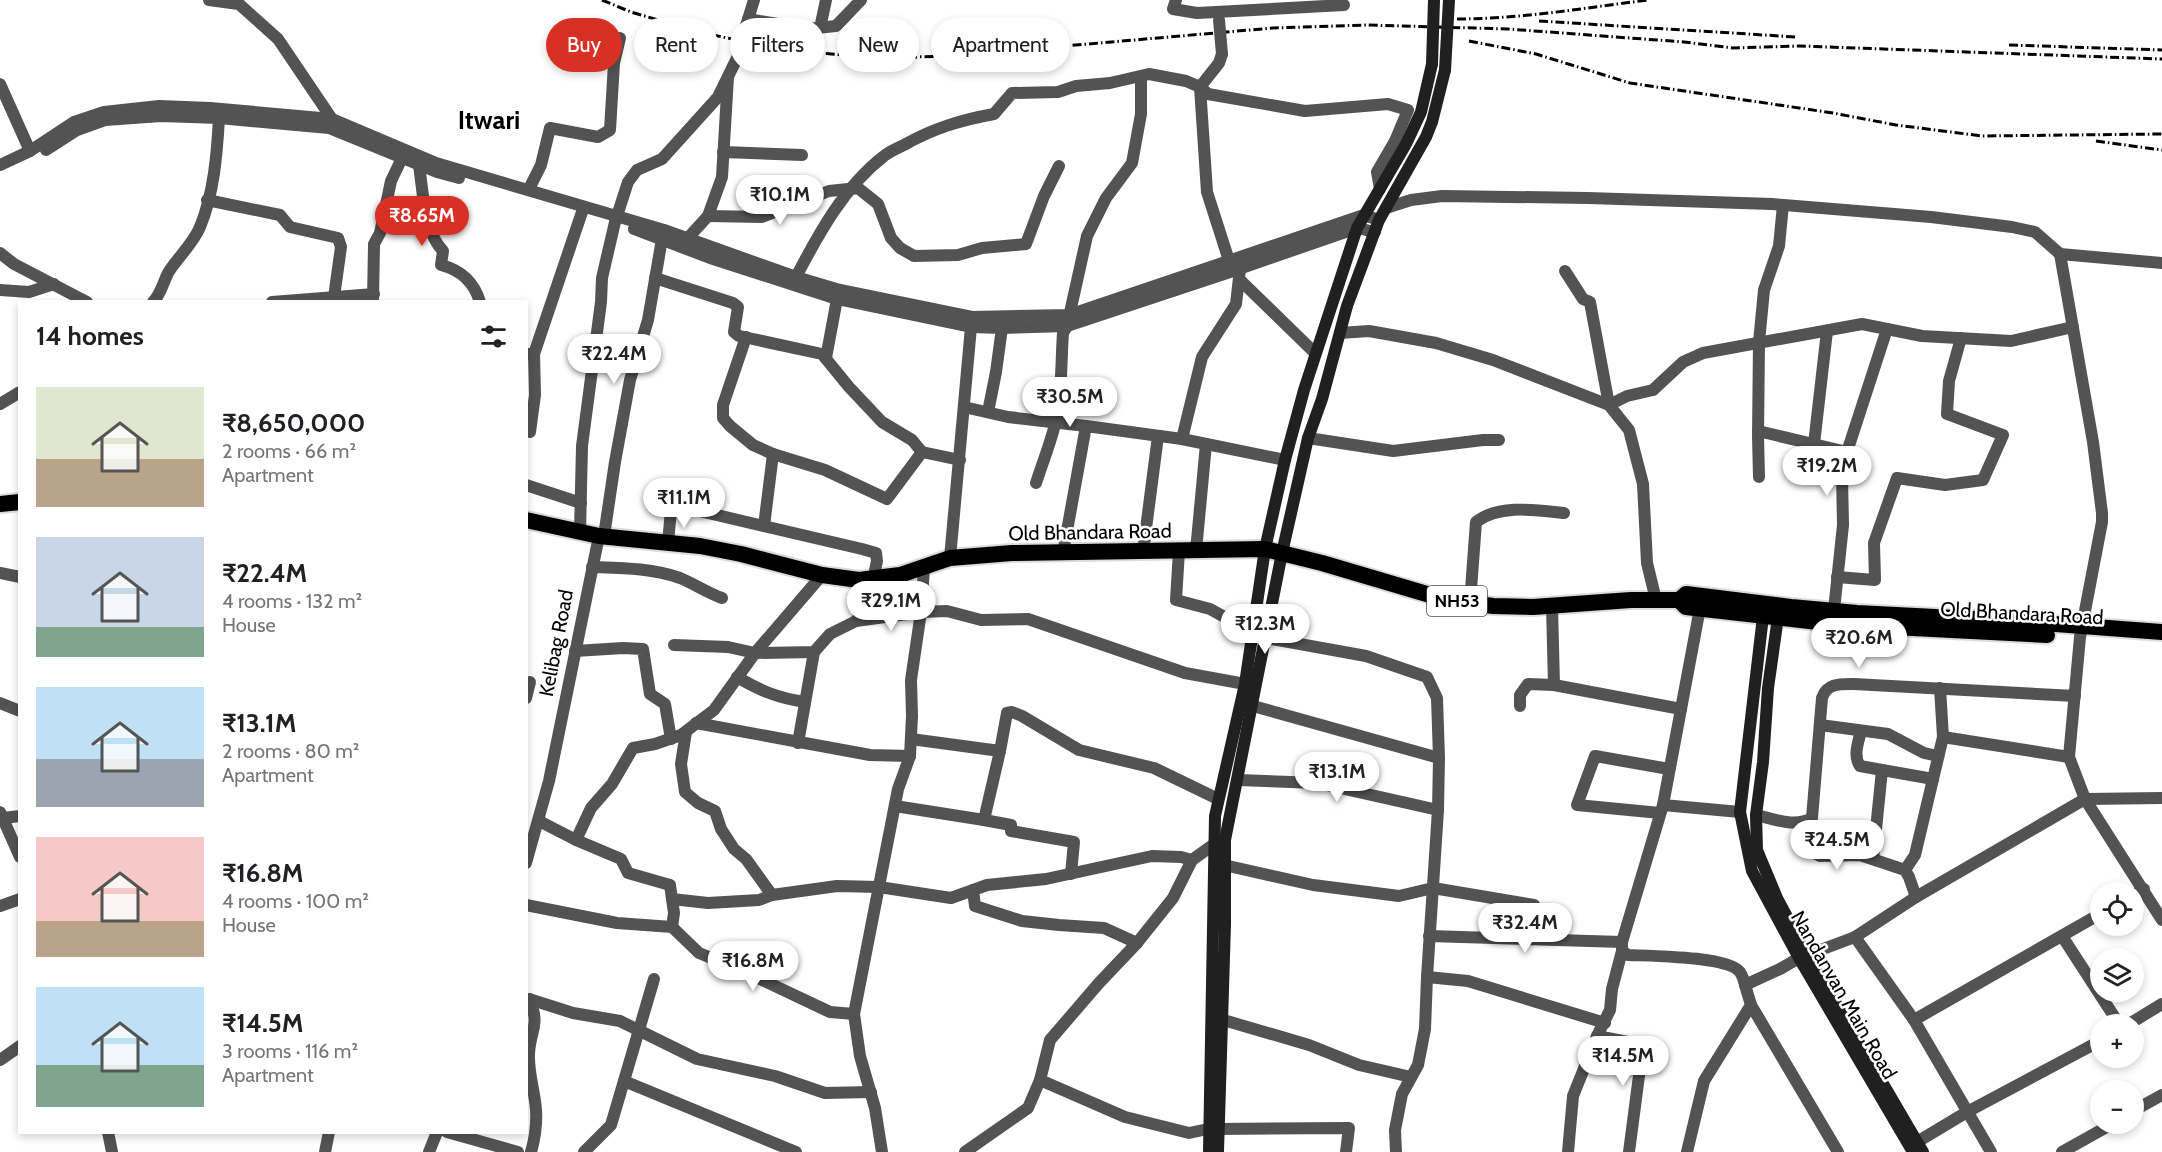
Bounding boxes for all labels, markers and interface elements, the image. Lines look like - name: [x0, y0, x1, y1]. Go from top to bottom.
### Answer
- chip: Buy: [546, 18, 622, 72]
- chip: Rent: [634, 18, 718, 72]
- chip: Filters: [730, 18, 825, 72]
- chip: New: [837, 18, 919, 72]
- chip: Apartment: [931, 18, 1070, 72]
- district label: Itwari: [458, 104, 520, 136]
- pin: ₹10.1M: [731, 175, 829, 226]
- text: ₹10.1M: [750, 182, 810, 206]
- pin: ₹8.65M: [373, 196, 471, 247]
- text: ₹8.65M: [389, 203, 455, 227]
- text: 14 homes: [36, 320, 144, 352]
- icon: filters: [477, 320, 510, 353]
- pin: ₹22.4M: [565, 334, 663, 385]
- text: ₹22.4M: [581, 341, 647, 365]
- pin: ₹30.5M: [1021, 377, 1119, 428]
- text: ₹30.5M: [1036, 384, 1104, 408]
- text: ₹8,650,000: [222, 407, 365, 439]
- icon: home: [84, 411, 156, 483]
- text: 2 rooms · 66 m²: [222, 439, 356, 463]
- pin: ₹19.2M: [1778, 446, 1876, 497]
- text: ₹19.2M: [1797, 453, 1857, 477]
- text: Apartment: [222, 463, 314, 487]
- pin: ₹11.1M: [635, 478, 733, 529]
- text: ₹11.1M: [657, 485, 711, 509]
- street label: Old Bhandara Road: [1008, 519, 1172, 545]
- text: ₹22.4M: [222, 557, 307, 589]
- icon: home: [84, 561, 156, 633]
- pin: ₹29.1M: [842, 581, 940, 632]
- road number: NH53: [1427, 586, 1487, 616]
- street label: Kelibag Road: [534, 588, 578, 698]
- text: ₹29.1M: [861, 588, 921, 612]
- text: 4 rooms · 132 m²: [222, 589, 362, 613]
- street label: Old Bhandara Road: [1940, 597, 2104, 629]
- pin: ₹12.3M: [1216, 604, 1314, 655]
- text: ₹12.3M: [1235, 611, 1295, 635]
- text: House: [222, 613, 276, 637]
- pin: ₹20.6M: [1810, 618, 1908, 669]
- text: ₹20.6M: [1825, 625, 1893, 649]
- text: ₹13.1M: [222, 707, 296, 739]
- icon: home: [84, 711, 156, 783]
- text: 2 rooms · 80 m²: [222, 739, 359, 763]
- pin: ₹13.1M: [1288, 752, 1386, 803]
- text: ₹13.1M: [1308, 759, 1366, 783]
- text: Apartment: [222, 763, 314, 787]
- pin: ₹24.5M: [1788, 820, 1886, 871]
- text: ₹24.5M: [1804, 827, 1870, 851]
- text: ₹16.8M: [222, 857, 304, 889]
- icon: home: [84, 861, 156, 933]
- map controls: [2090, 882, 2144, 1134]
- button: locate: [2090, 882, 2144, 936]
- text: 4 rooms · 100 m²: [222, 889, 369, 913]
- pin: ₹32.4M: [1476, 903, 1574, 954]
- street label: Nandanvan Main Road: [1786, 907, 1902, 1083]
- text: ₹32.4M: [1492, 910, 1558, 934]
- text: House: [222, 913, 276, 937]
- pin: ₹16.8M: [704, 941, 802, 992]
- text: ₹16.8M: [722, 948, 784, 972]
- button: layers: [2090, 948, 2144, 1002]
- text: ₹14.5M: [222, 1007, 303, 1039]
- icon: home: [84, 1011, 156, 1083]
- button: +: [2090, 1014, 2144, 1068]
- pin: ₹14.5M: [1574, 1036, 1672, 1087]
- text: 3 rooms · 116 m²: [222, 1039, 358, 1063]
- text: ₹14.5M: [1592, 1043, 1654, 1067]
- text: Apartment: [222, 1063, 314, 1087]
- button: −: [2090, 1080, 2144, 1134]

